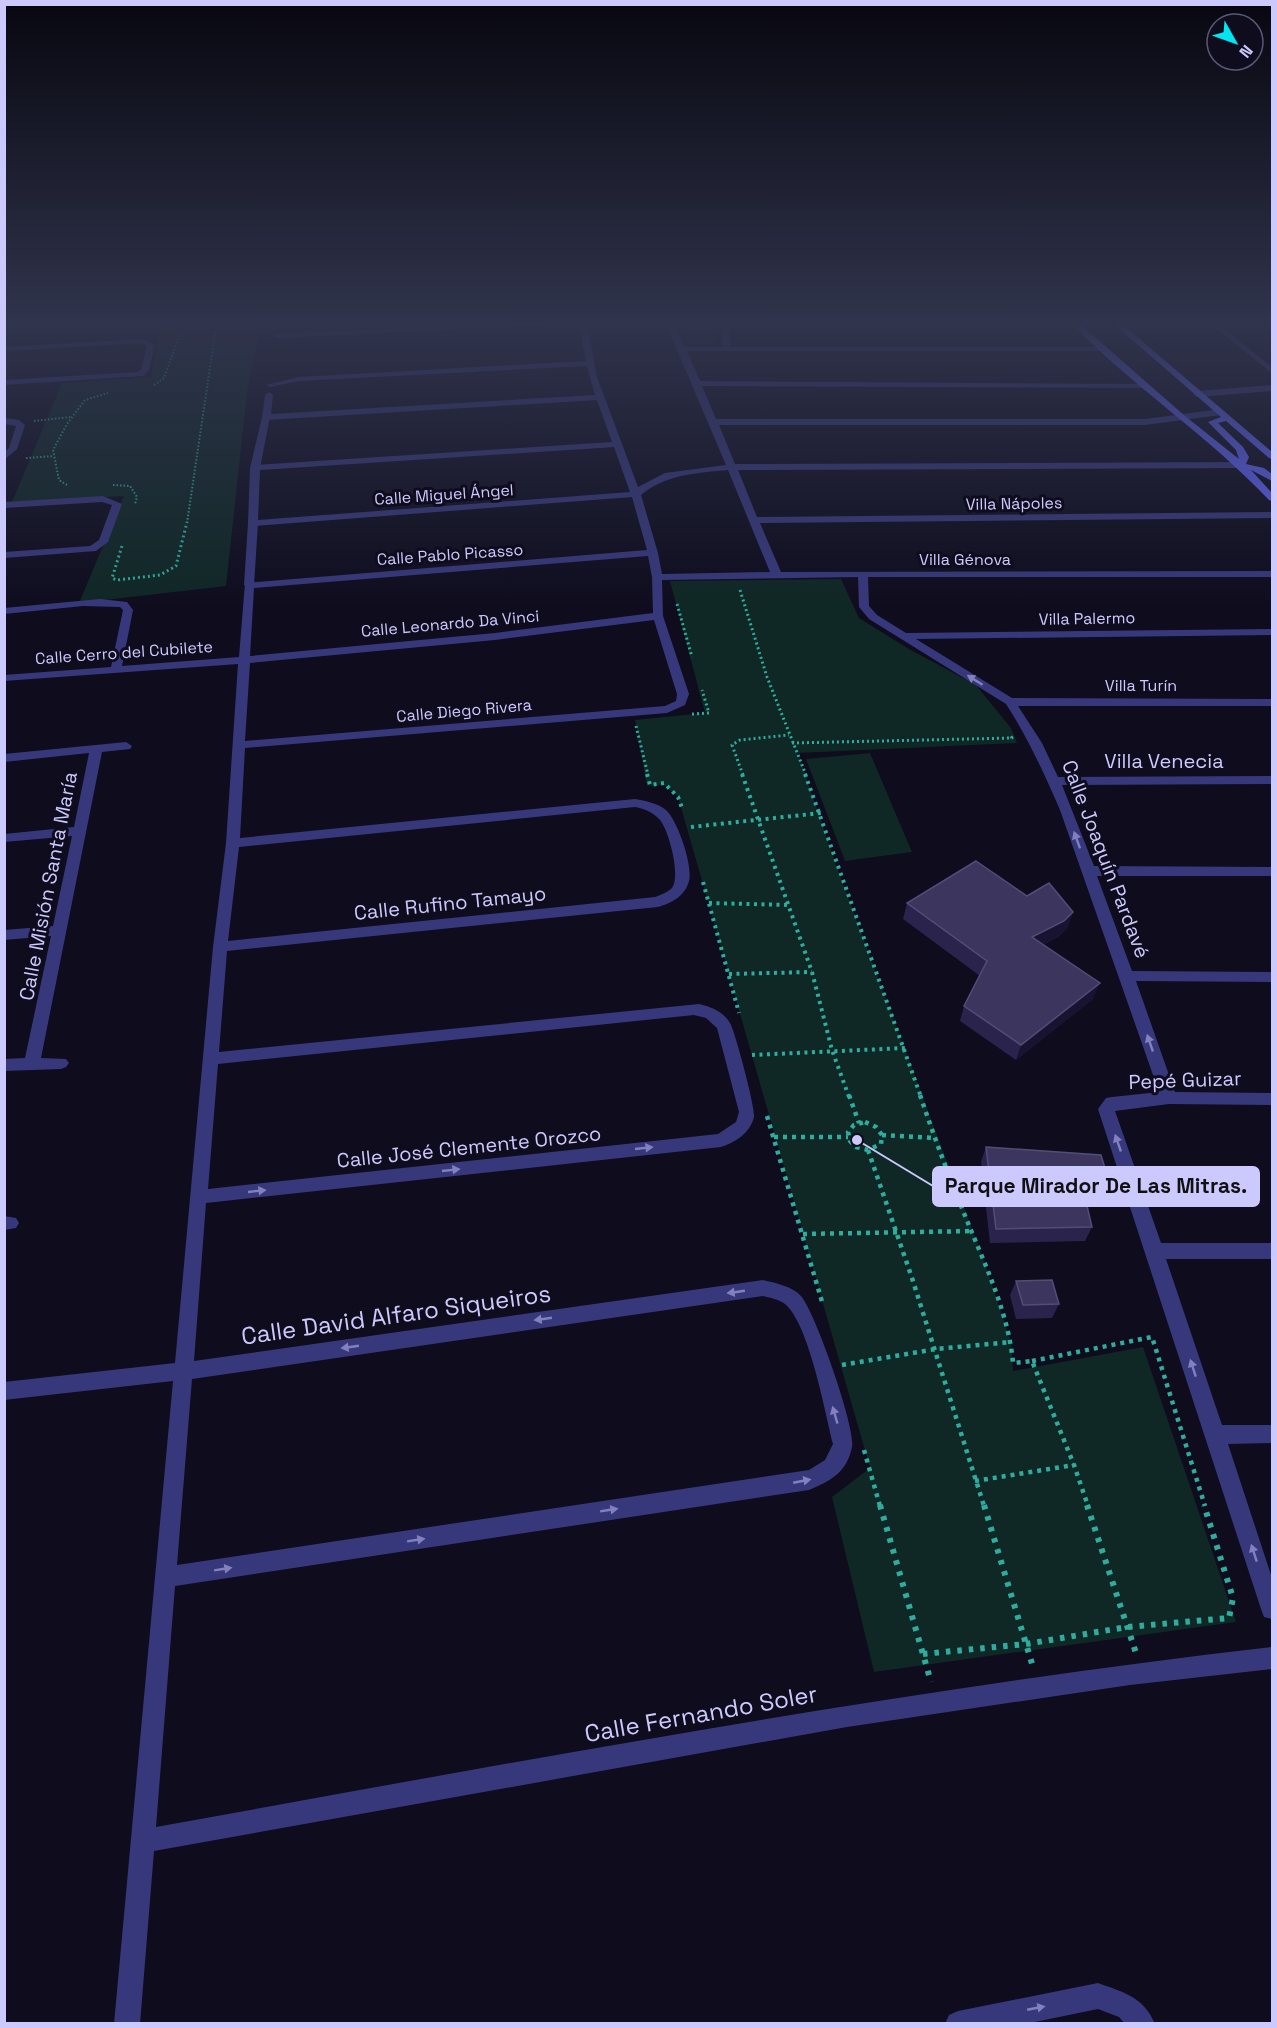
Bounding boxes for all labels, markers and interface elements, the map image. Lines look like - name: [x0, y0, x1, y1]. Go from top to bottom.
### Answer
- north arrow: [1205, 12, 1265, 72]
- text: N: [1235, 40, 1258, 62]
- street label: Calle Miguel Ángel: [374, 479, 514, 510]
- street label: Villa Nápoles: [965, 492, 1063, 515]
- street label: Calle Pablo Picasso: [376, 539, 524, 570]
- street label: Villa Génova: [919, 549, 1011, 570]
- street label: Calle Leonardo Da Vinci: [360, 605, 540, 642]
- street label: Villa Palermo: [1038, 607, 1136, 630]
- street label: Calle Cerro del Cubilete: [34, 636, 214, 669]
- one-way arrow: [967, 675, 983, 686]
- street label: Villa Turín: [1105, 675, 1177, 696]
- street label: Calle Diego Rivera: [395, 694, 533, 727]
- street label: Villa Venecia: [1104, 748, 1224, 774]
- street label: Calle Joaquín Pardavé: [1056, 756, 1156, 962]
- street label: Calle Misión Santa María: [13, 769, 83, 1003]
- one-way arrow: [1072, 830, 1082, 848]
- street label: Calle Rufino Tamayo: [353, 880, 547, 926]
- one-way arrow: [1144, 1034, 1154, 1052]
- street label: Pepé Guizar: [1128, 1065, 1242, 1095]
- street label: Calle José Clemente Orozco: [336, 1120, 602, 1174]
- one-way arrow: [1112, 1134, 1122, 1152]
- one-way arrow: [635, 1144, 654, 1153]
- one-way arrow: [441, 1165, 460, 1175]
- callout: Parque Mirador De Las Mitras.: [933, 1167, 1259, 1206]
- text: Parque Mirador De Las Mitras.: [945, 1172, 1247, 1199]
- one-way arrow: [247, 1186, 266, 1196]
- street label: Calle David Alfaro Siqueiros: [239, 1277, 553, 1352]
- one-way arrow: [727, 1287, 746, 1296]
- one-way arrow: [534, 1315, 553, 1324]
- one-way arrow: [341, 1343, 360, 1352]
- one-way arrow: [1188, 1359, 1197, 1377]
- one-way arrow: [829, 1406, 839, 1424]
- one-way arrow: [792, 1476, 811, 1485]
- one-way arrow: [600, 1506, 619, 1515]
- one-way arrow: [407, 1535, 426, 1544]
- one-way arrow: [1249, 1544, 1258, 1562]
- one-way arrow: [214, 1564, 233, 1573]
- street label: Calle Fernando Soler: [582, 1678, 820, 1749]
- one-way arrow: [1027, 2003, 1046, 2012]

